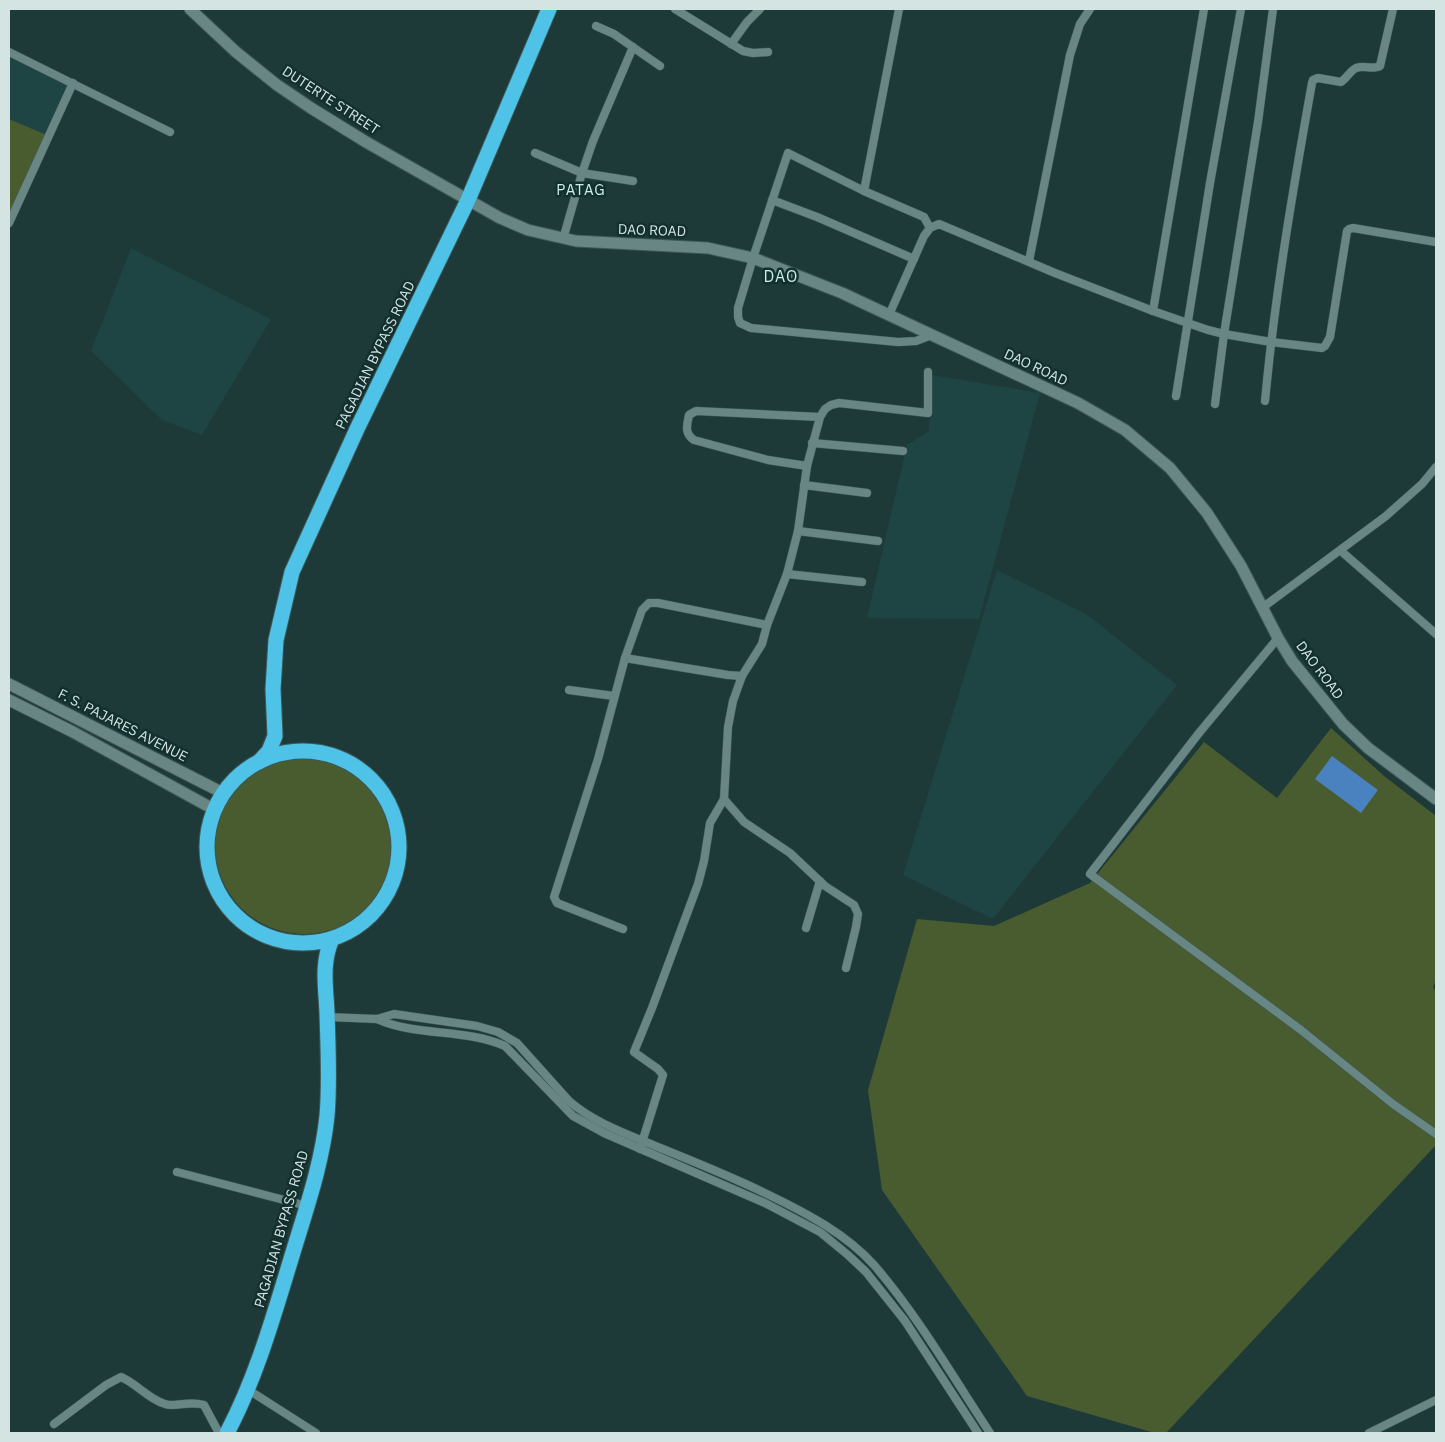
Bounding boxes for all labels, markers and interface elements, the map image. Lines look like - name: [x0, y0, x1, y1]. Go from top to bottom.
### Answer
- street label: DUTERTE STREET: [279, 62, 383, 138]
- district label: PATAG: [556, 180, 606, 199]
- street label: DAO ROAD: [618, 220, 686, 240]
- district label: DAO: [764, 266, 798, 286]
- street label: PAGADIAN BYPASS ROAD: [331, 278, 419, 432]
- street label: DAO ROAD: [1001, 344, 1071, 390]
- street label: DAO ROAD: [1292, 637, 1348, 703]
- street label: F. S. PAJARES AVENUE: [55, 684, 191, 766]
- street label: PAGADIAN BYPASS ROAD: [250, 1148, 312, 1310]

